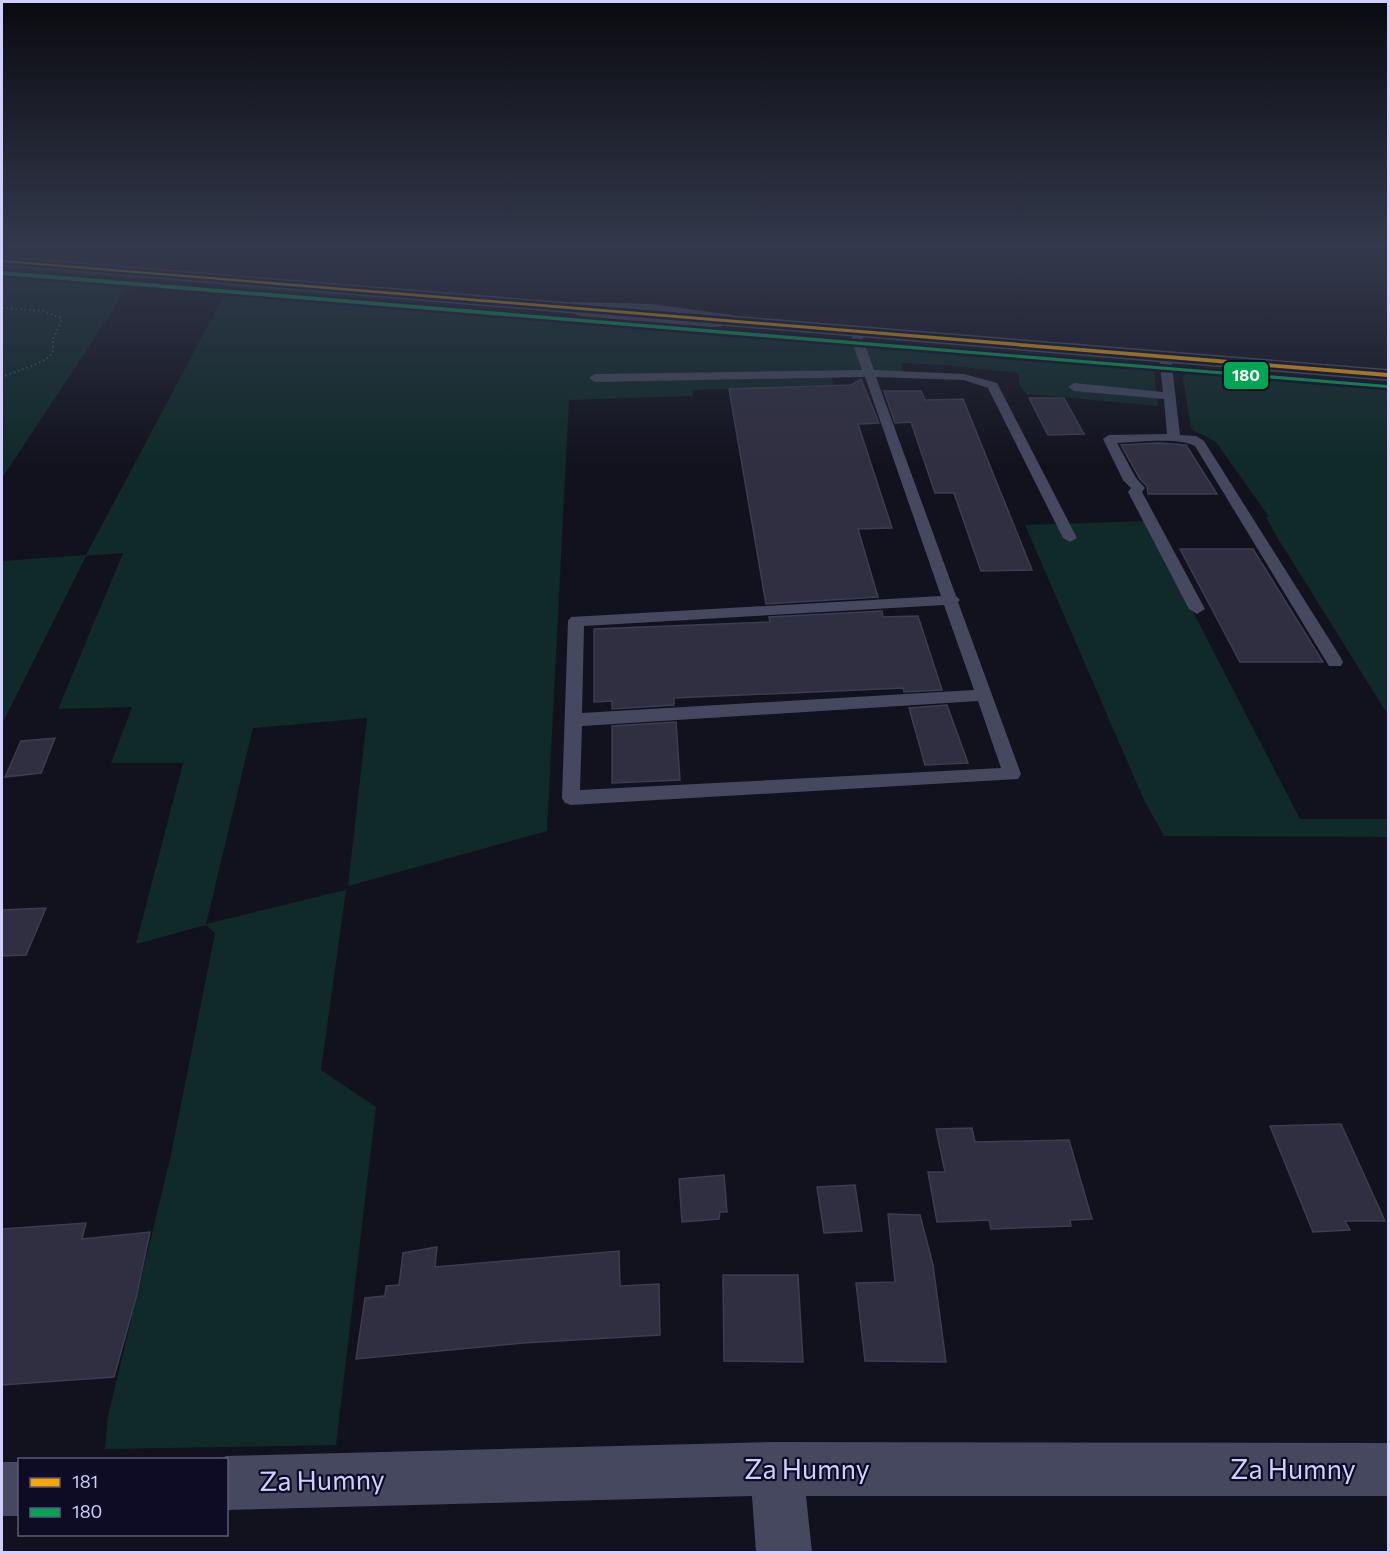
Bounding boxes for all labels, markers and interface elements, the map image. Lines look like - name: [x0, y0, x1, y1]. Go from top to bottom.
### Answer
- line badge: 180: [1223, 361, 1269, 390]
- text: 180: [1232, 365, 1260, 384]
- street label: Za Humny: [744, 1452, 870, 1485]
- street label: Za Humny: [1230, 1452, 1356, 1485]
- legend: [18, 1458, 228, 1536]
- street label: Za Humny: [259, 1462, 385, 1497]
- text: 181: [72, 1470, 98, 1492]
- text: 180: [72, 1500, 102, 1522]

